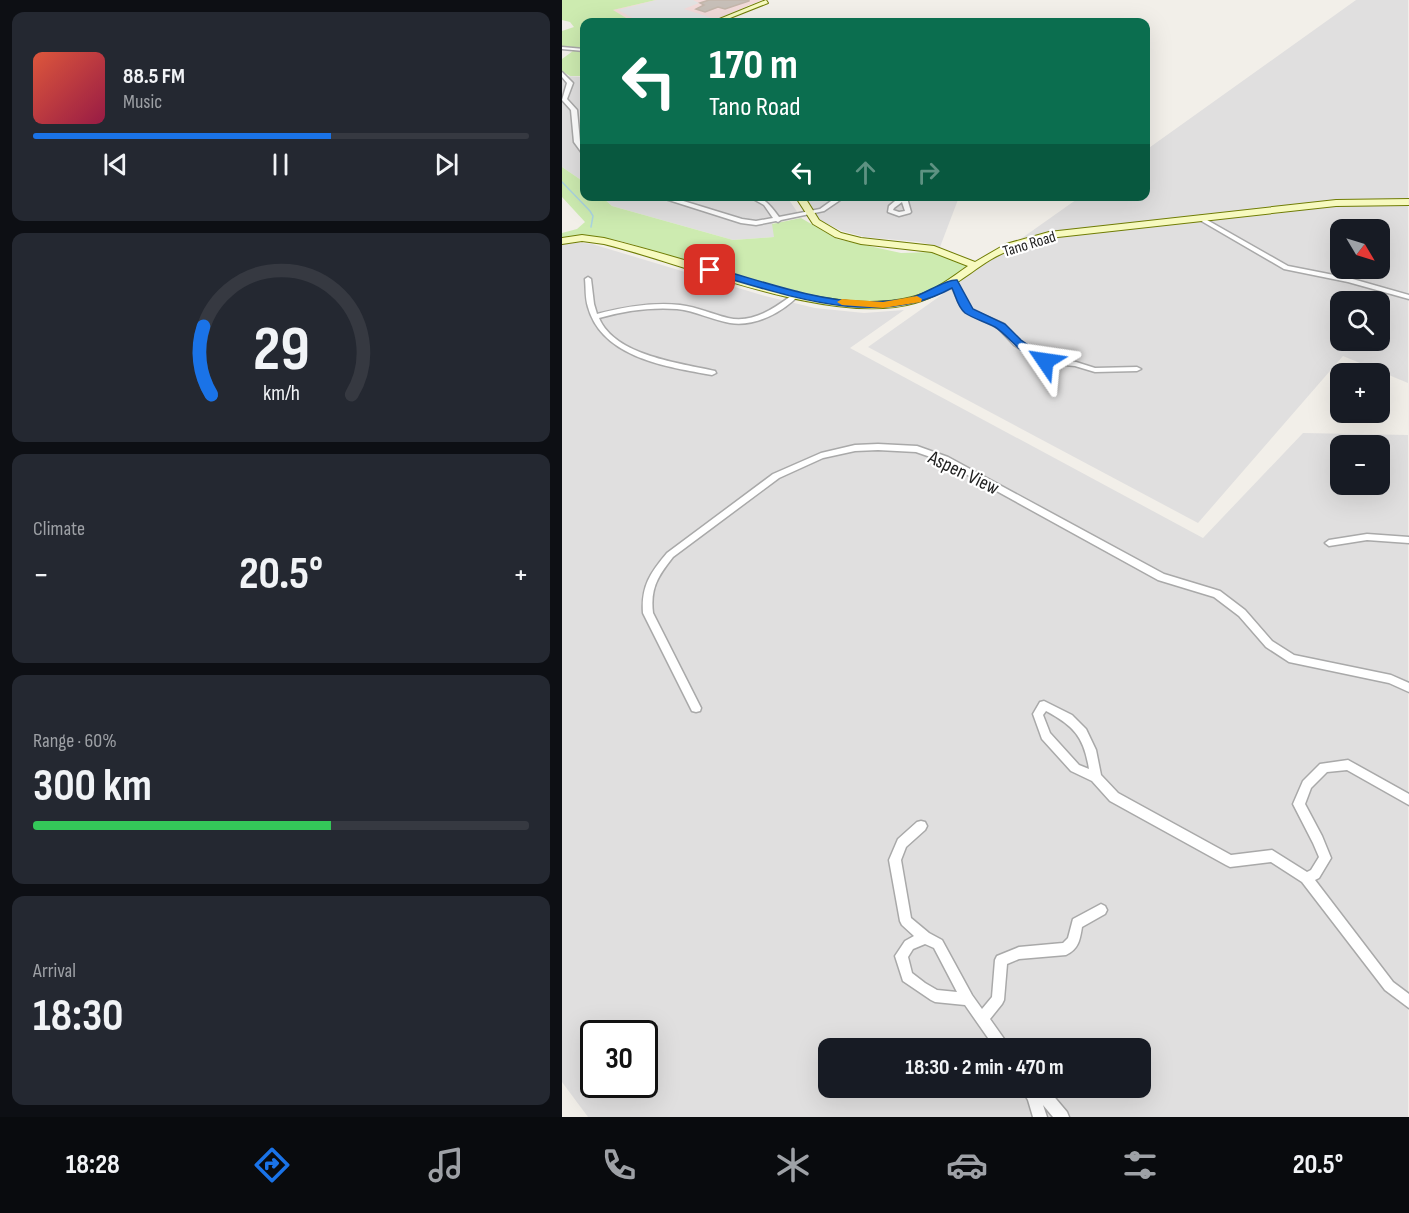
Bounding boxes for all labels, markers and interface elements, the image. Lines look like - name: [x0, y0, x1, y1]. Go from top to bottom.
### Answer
- text: 170 m: [709, 40, 798, 91]
- icon: left: [610, 42, 688, 120]
- text: 88.5 FM: [123, 63, 185, 90]
- text: Music: [123, 90, 162, 114]
- text: Tano Road: [709, 91, 801, 123]
- icon: previous: [99, 148, 132, 181]
- icon: pause: [264, 148, 297, 181]
- icon: next: [430, 148, 463, 181]
- icon: left: [786, 156, 819, 189]
- icon: ahead: [849, 156, 882, 189]
- icon: right: [912, 156, 945, 189]
- north arrow: [1330, 219, 1390, 279]
- map controls: [1330, 219, 1390, 495]
- street label: Tano Road: [1001, 227, 1058, 261]
- pin: [684, 244, 735, 295]
- icon: arrive: [693, 253, 726, 286]
- button: search: [1330, 291, 1390, 351]
- text: 29: [253, 313, 309, 388]
- position arrow: [1013, 329, 1077, 393]
- button: +: [1330, 363, 1390, 423]
- text: km/h: [262, 381, 300, 406]
- button: −: [1330, 435, 1390, 495]
- street label: Aspen View: [923, 445, 1003, 500]
- text: Climate: [33, 517, 85, 541]
- text: 20.5°: [239, 547, 323, 602]
- text: −: [33, 555, 49, 595]
- text: +: [513, 555, 529, 595]
- text: Range · 60%: [33, 729, 117, 753]
- text: 300 km: [33, 759, 152, 814]
- text: Arrival: [33, 959, 76, 983]
- text: 18:30: [33, 989, 124, 1044]
- speed limit sign: 30: [580, 1020, 658, 1098]
- text: 18:30 · 2 min · 470 m: [905, 1054, 1064, 1081]
- icon: directions: [251, 1144, 293, 1186]
- icon: music: [425, 1144, 467, 1186]
- icon: phone: [598, 1144, 640, 1186]
- icon: climate: [772, 1144, 814, 1186]
- icon: car: [946, 1144, 988, 1186]
- icon: filters: [1119, 1144, 1161, 1186]
- text: 18:28: [66, 1149, 120, 1181]
- text: 20.5°: [1293, 1149, 1343, 1181]

